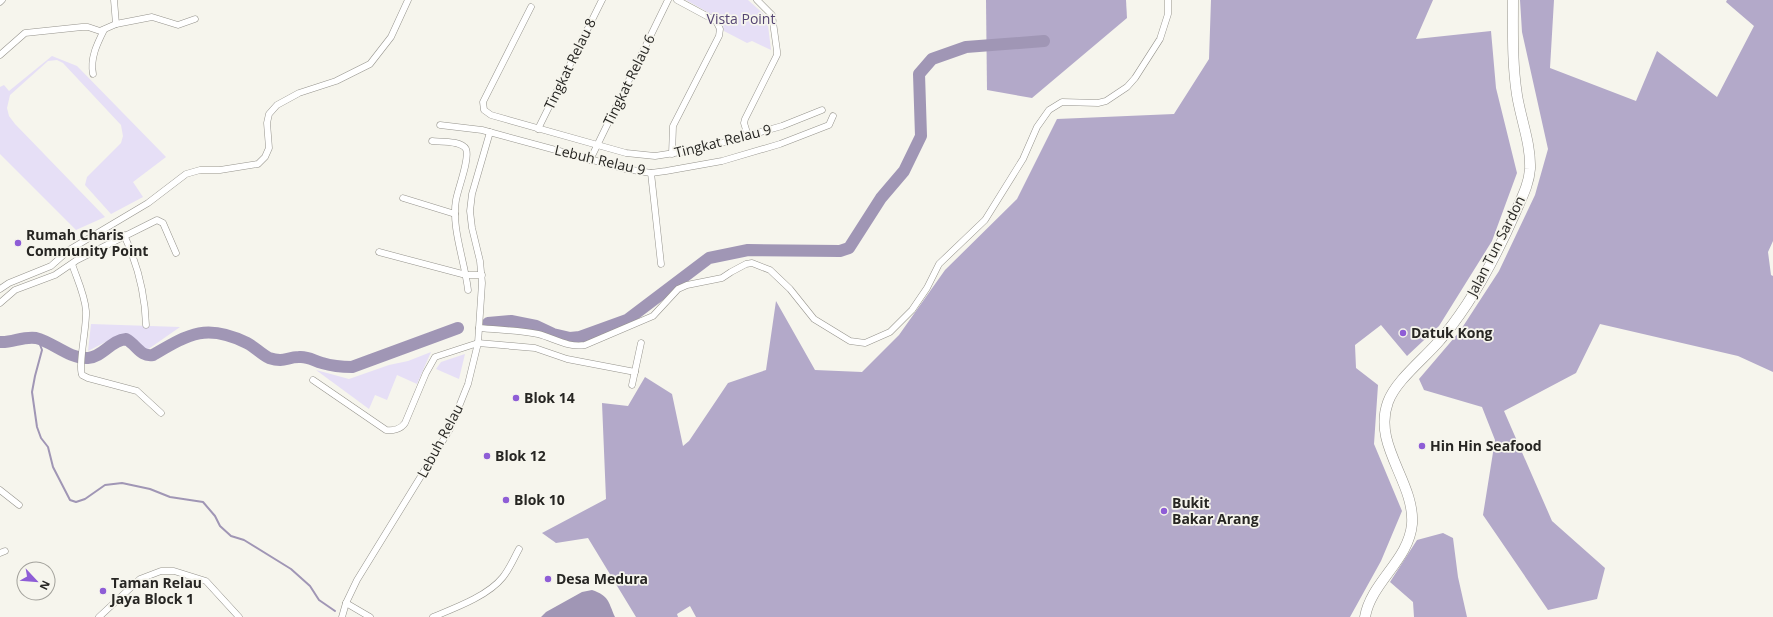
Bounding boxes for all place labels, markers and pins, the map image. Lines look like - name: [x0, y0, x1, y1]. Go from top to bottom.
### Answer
- place label: Rumah Charis Community Point: [26, 225, 148, 260]
- marker: Rumah Charis Community Point: [13, 238, 23, 248]
- place label: Datuk Kong: [1411, 323, 1493, 342]
- marker: Datuk Kong: [1398, 328, 1408, 338]
- place label: Blok 14: [524, 388, 575, 407]
- marker: Blok 14: [511, 393, 521, 403]
- place label: Hin Hin Seafood: [1430, 436, 1542, 455]
- marker: Hin Hin Seafood: [1417, 441, 1427, 451]
- place label: Blok 12: [495, 446, 546, 465]
- marker: Blok 12: [482, 451, 492, 461]
- place label: Blok 10: [514, 490, 565, 509]
- place label: Bukit Bakar Arang: [1172, 493, 1259, 528]
- marker: Blok 10: [501, 495, 511, 505]
- marker: Bukit Bakar Arang: [1159, 506, 1169, 516]
- place label: Desa Medura: [556, 569, 648, 588]
- place label: Taman Relau Jaya Block 1: [109, 573, 202, 608]
- marker: Desa Medura: [543, 574, 553, 584]
- marker: Taman Relau Jaya Block 1: [98, 586, 108, 596]

